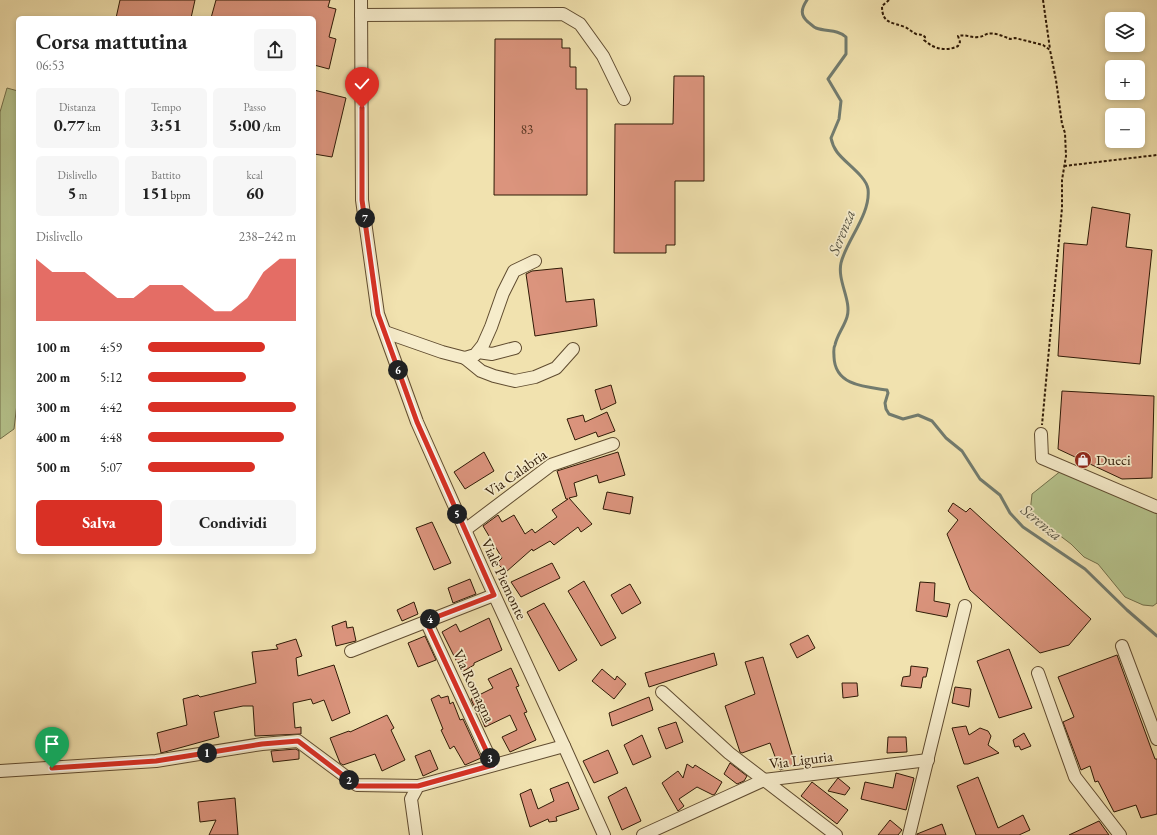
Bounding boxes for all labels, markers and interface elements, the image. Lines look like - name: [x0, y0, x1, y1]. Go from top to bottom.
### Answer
- map controls: [1105, 12, 1145, 148]
- button: layers: [1105, 12, 1145, 52]
- text: Corsa mattutina: [36, 27, 187, 56]
- button: share: [254, 29, 296, 71]
- text: 06:53: [36, 57, 64, 74]
- button: +: [1105, 60, 1145, 100]
- pin: [345, 67, 379, 108]
- icon: check: [351, 73, 373, 95]
- text: Distanza: [59, 100, 96, 114]
- text: Tempo: [151, 100, 181, 114]
- text: Passo: [243, 100, 266, 114]
- button: −: [1105, 108, 1145, 148]
- text: 0.77: [54, 114, 85, 136]
- text: 3:51: [150, 114, 182, 136]
- text: 5:00: [229, 114, 260, 136]
- text: km: [85, 120, 101, 134]
- text: /km: [260, 120, 281, 134]
- house number: 83: [521, 121, 533, 138]
- text: Dislivello: [58, 168, 97, 182]
- text: Battito: [151, 168, 181, 182]
- text: kcal: [246, 168, 263, 182]
- text: 5: [67, 182, 76, 204]
- text: 151: [141, 182, 168, 204]
- text: 60: [246, 182, 264, 204]
- text: m: [76, 188, 87, 202]
- text: bpm: [168, 188, 191, 202]
- water label: Serenza: [823, 206, 860, 259]
- pin: 7: [355, 208, 375, 228]
- text: 7: [362, 211, 368, 225]
- text: Dislivello: [36, 228, 83, 245]
- text: 238–242 m: [239, 228, 296, 245]
- text: 100 m: [36, 339, 70, 356]
- text: 4:59: [100, 339, 122, 356]
- pin: 6: [388, 360, 408, 380]
- text: 6: [395, 363, 401, 377]
- text: 200 m: [36, 369, 70, 386]
- text: 5:12: [100, 369, 122, 386]
- text: 300 m: [36, 399, 70, 416]
- text: 4:42: [100, 399, 122, 416]
- text: 400 m: [36, 429, 70, 446]
- text: 4:48: [100, 429, 122, 446]
- street label: Via Calabria: [481, 444, 550, 501]
- shop icon: Dueci: [1073, 450, 1093, 470]
- place label: Dueci: [1096, 450, 1131, 469]
- text: 500 m: [36, 459, 70, 476]
- text: 5:07: [100, 459, 122, 476]
- water label: Serenza: [1016, 499, 1067, 545]
- button: Salva: [36, 500, 162, 546]
- button: Condividi: [170, 500, 296, 546]
- pin: 5: [447, 504, 467, 524]
- text: 5: [454, 507, 460, 521]
- street label: Viale Piemonte: [477, 535, 532, 622]
- pin: 4: [420, 609, 440, 629]
- text: 4: [427, 612, 433, 626]
- street label: Via Romagna: [449, 646, 500, 725]
- pin: [35, 727, 69, 768]
- icon: arrive: [41, 733, 63, 755]
- pin: 1: [197, 743, 217, 763]
- text: 1: [204, 746, 210, 760]
- street label: Via Liguria: [768, 746, 834, 773]
- pin: 3: [480, 748, 500, 768]
- text: 3: [487, 751, 493, 765]
- pin: 2: [339, 770, 359, 790]
- text: 2: [346, 773, 352, 787]

